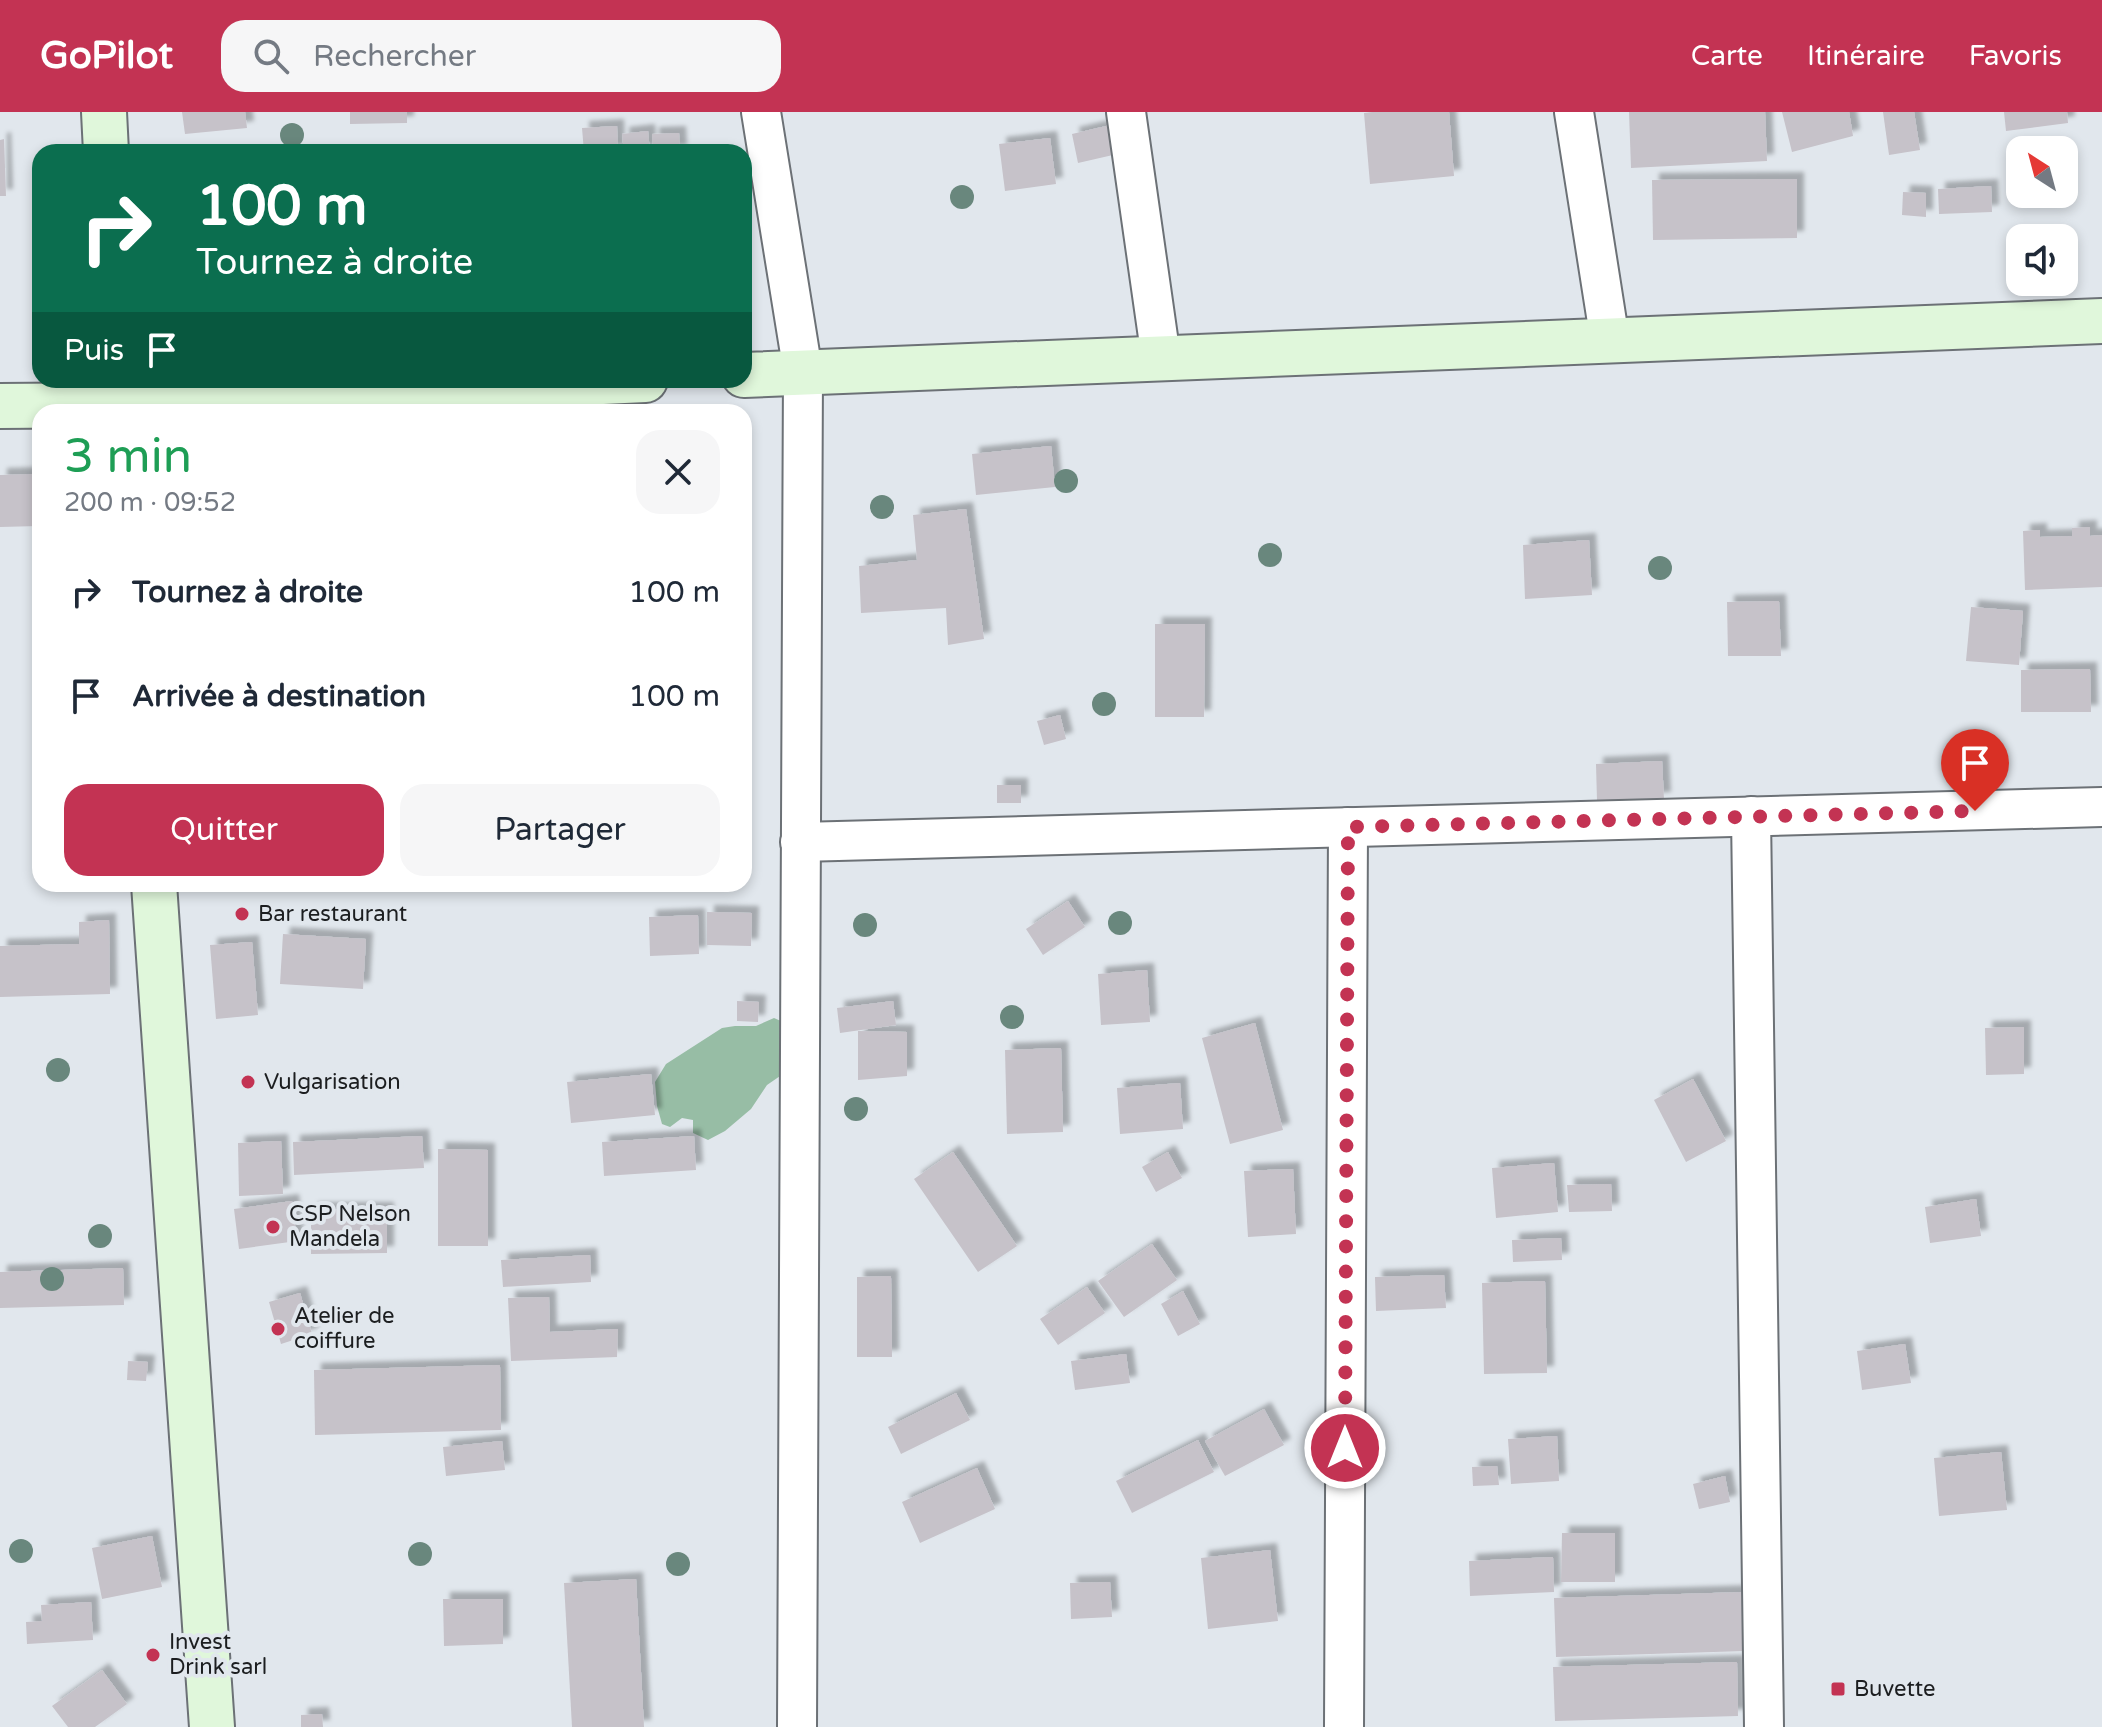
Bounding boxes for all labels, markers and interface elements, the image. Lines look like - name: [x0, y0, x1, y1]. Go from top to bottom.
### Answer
- search box: [221, 20, 781, 92]
- text: GoPilot: [40, 33, 173, 79]
- icon: search: [249, 34, 293, 78]
- text: Rechercher: [313, 38, 476, 75]
- text: Carte: [1691, 39, 1763, 73]
- text: Itinéraire: [1807, 39, 1925, 73]
- text: Favoris: [1969, 39, 2062, 73]
- north arrow: [2006, 136, 2078, 208]
- map controls: [2006, 136, 2078, 296]
- text: 100 m: [196, 173, 367, 240]
- icon: right: [64, 176, 168, 280]
- button: sound: [2006, 224, 2078, 296]
- text: Tournez à droite: [196, 241, 473, 284]
- icon: arrive: [140, 328, 184, 372]
- text: Puis: [64, 332, 124, 369]
- text: 3 min: [64, 428, 192, 486]
- button: close: [636, 430, 720, 514]
- text: 200 m · 09:52: [64, 487, 236, 518]
- icon: right: [64, 570, 108, 614]
- text: Tournez à droite: [132, 574, 363, 611]
- text: 100 m: [628, 574, 720, 611]
- icon: arrive: [64, 674, 108, 718]
- text: Arrivée à destination: [132, 678, 426, 715]
- text: 100 m: [628, 678, 720, 715]
- pin: [1941, 729, 2009, 811]
- icon: arrive: [1953, 741, 1997, 785]
- button: Quitter: [64, 784, 384, 876]
- button: Partager: [400, 784, 720, 876]
- place label: Bar restaurant: [258, 901, 407, 927]
- marker: Bar restaurant: [233, 905, 251, 923]
- place label: Vulgarisation: [264, 1069, 401, 1095]
- marker: Vulgarisation: [239, 1073, 257, 1091]
- place label: CSP Nelson Mandela: [289, 1201, 411, 1252]
- marker: CSP Nelson Mandela: [264, 1218, 282, 1236]
- place label: Atelier de coiffure: [294, 1303, 395, 1354]
- marker: Atelier de coiffure: [269, 1320, 287, 1338]
- position arrow: [1303, 1406, 1387, 1490]
- place label: Invest Drink sarl: [169, 1629, 267, 1680]
- marker: Invest Drink sarl: [144, 1646, 162, 1664]
- place label: Buvette: [1854, 1676, 1936, 1702]
- marker: Buvette: [1829, 1680, 1847, 1698]

